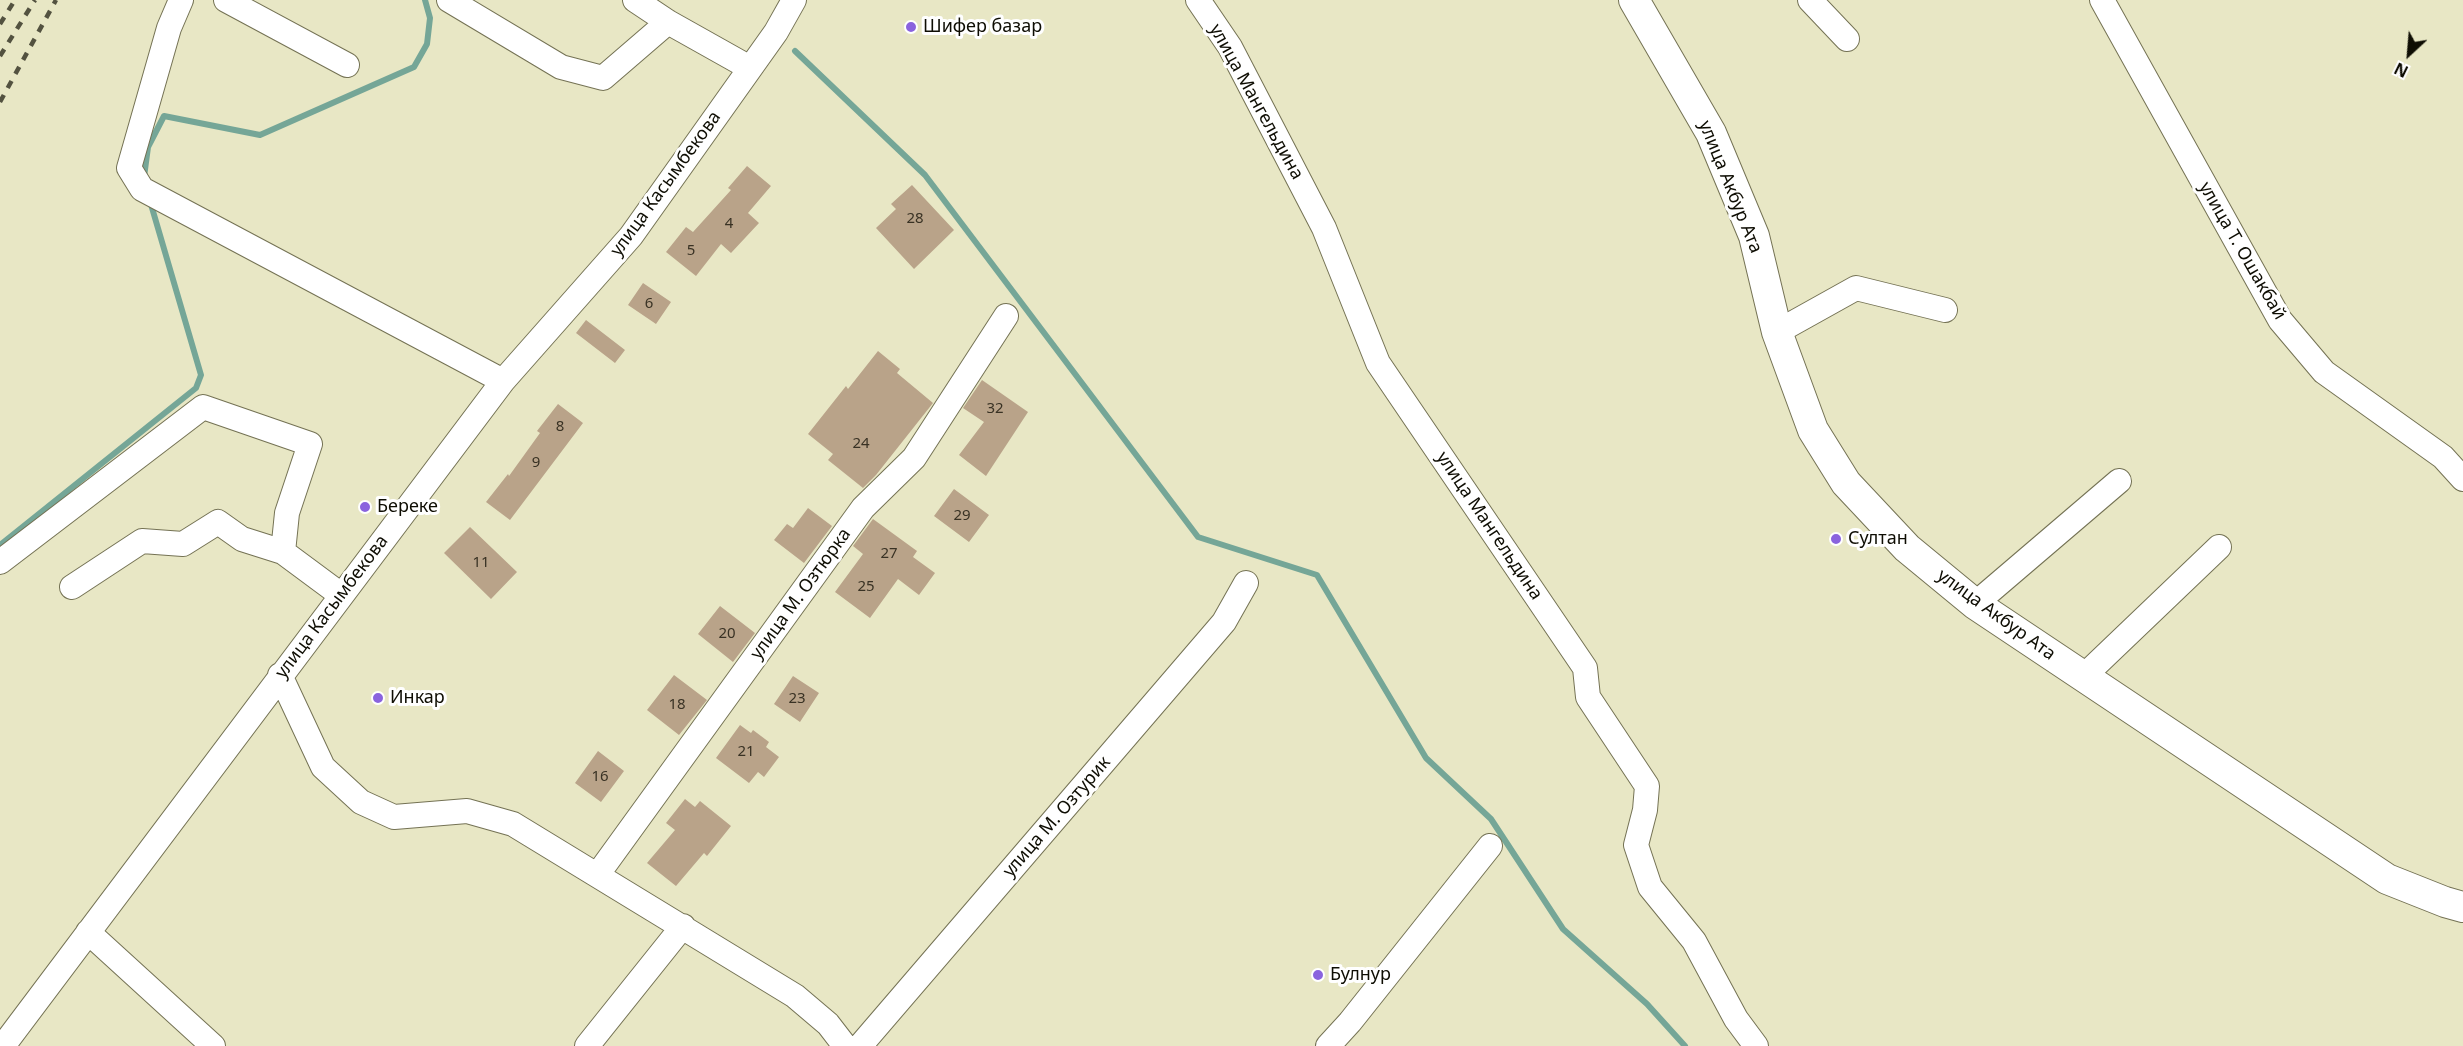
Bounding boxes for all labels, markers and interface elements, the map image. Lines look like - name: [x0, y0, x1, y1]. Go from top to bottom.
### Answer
- place label: Шифер базар: [923, 16, 1042, 38]
- marker: Шифер базар: [904, 20, 918, 34]
- street label: улица Мангельдина: [1204, 21, 1308, 183]
- north arrow: [2379, 24, 2439, 84]
- text: N: [2390, 57, 2412, 83]
- street label: улица Касымбекова: [606, 107, 726, 261]
- street label: улица Акбур Ата: [1694, 118, 1766, 256]
- street label: улица Т. Ошакбай: [2194, 178, 2290, 324]
- house number: 28: [906, 210, 924, 228]
- house number: 4: [725, 215, 733, 233]
- house number: 5: [687, 242, 695, 260]
- house number: 6: [645, 295, 653, 313]
- house number: 32: [986, 400, 1004, 418]
- house number: 8: [556, 418, 564, 436]
- house number: 24: [852, 435, 870, 453]
- street label: улица Мангельдина: [1431, 448, 1547, 604]
- house number: 9: [532, 454, 540, 472]
- place label: Береке: [377, 496, 438, 518]
- marker: Береке: [358, 500, 372, 514]
- house number: 29: [953, 507, 971, 525]
- street label: улица М. Озтюрка: [746, 524, 856, 664]
- place label: Султан: [1848, 528, 1908, 550]
- street label: улица Касымбекова: [271, 531, 393, 683]
- marker: Султан: [1829, 532, 1843, 546]
- house number: 27: [880, 545, 898, 563]
- house number: 11: [472, 554, 490, 572]
- street label: улица Акбур Ата: [1933, 565, 2059, 665]
- house number: 25: [857, 578, 875, 596]
- house number: 20: [718, 625, 736, 643]
- place label: Инкар: [390, 687, 445, 709]
- house number: 23: [788, 690, 806, 708]
- marker: Инкар: [371, 691, 385, 705]
- house number: 18: [668, 696, 686, 714]
- house number: 21: [737, 743, 755, 761]
- street label: улица М. Озтурик: [999, 752, 1115, 882]
- house number: 16: [591, 768, 609, 786]
- place label: Булнур: [1330, 964, 1391, 986]
- marker: Булнур: [1311, 968, 1325, 982]

